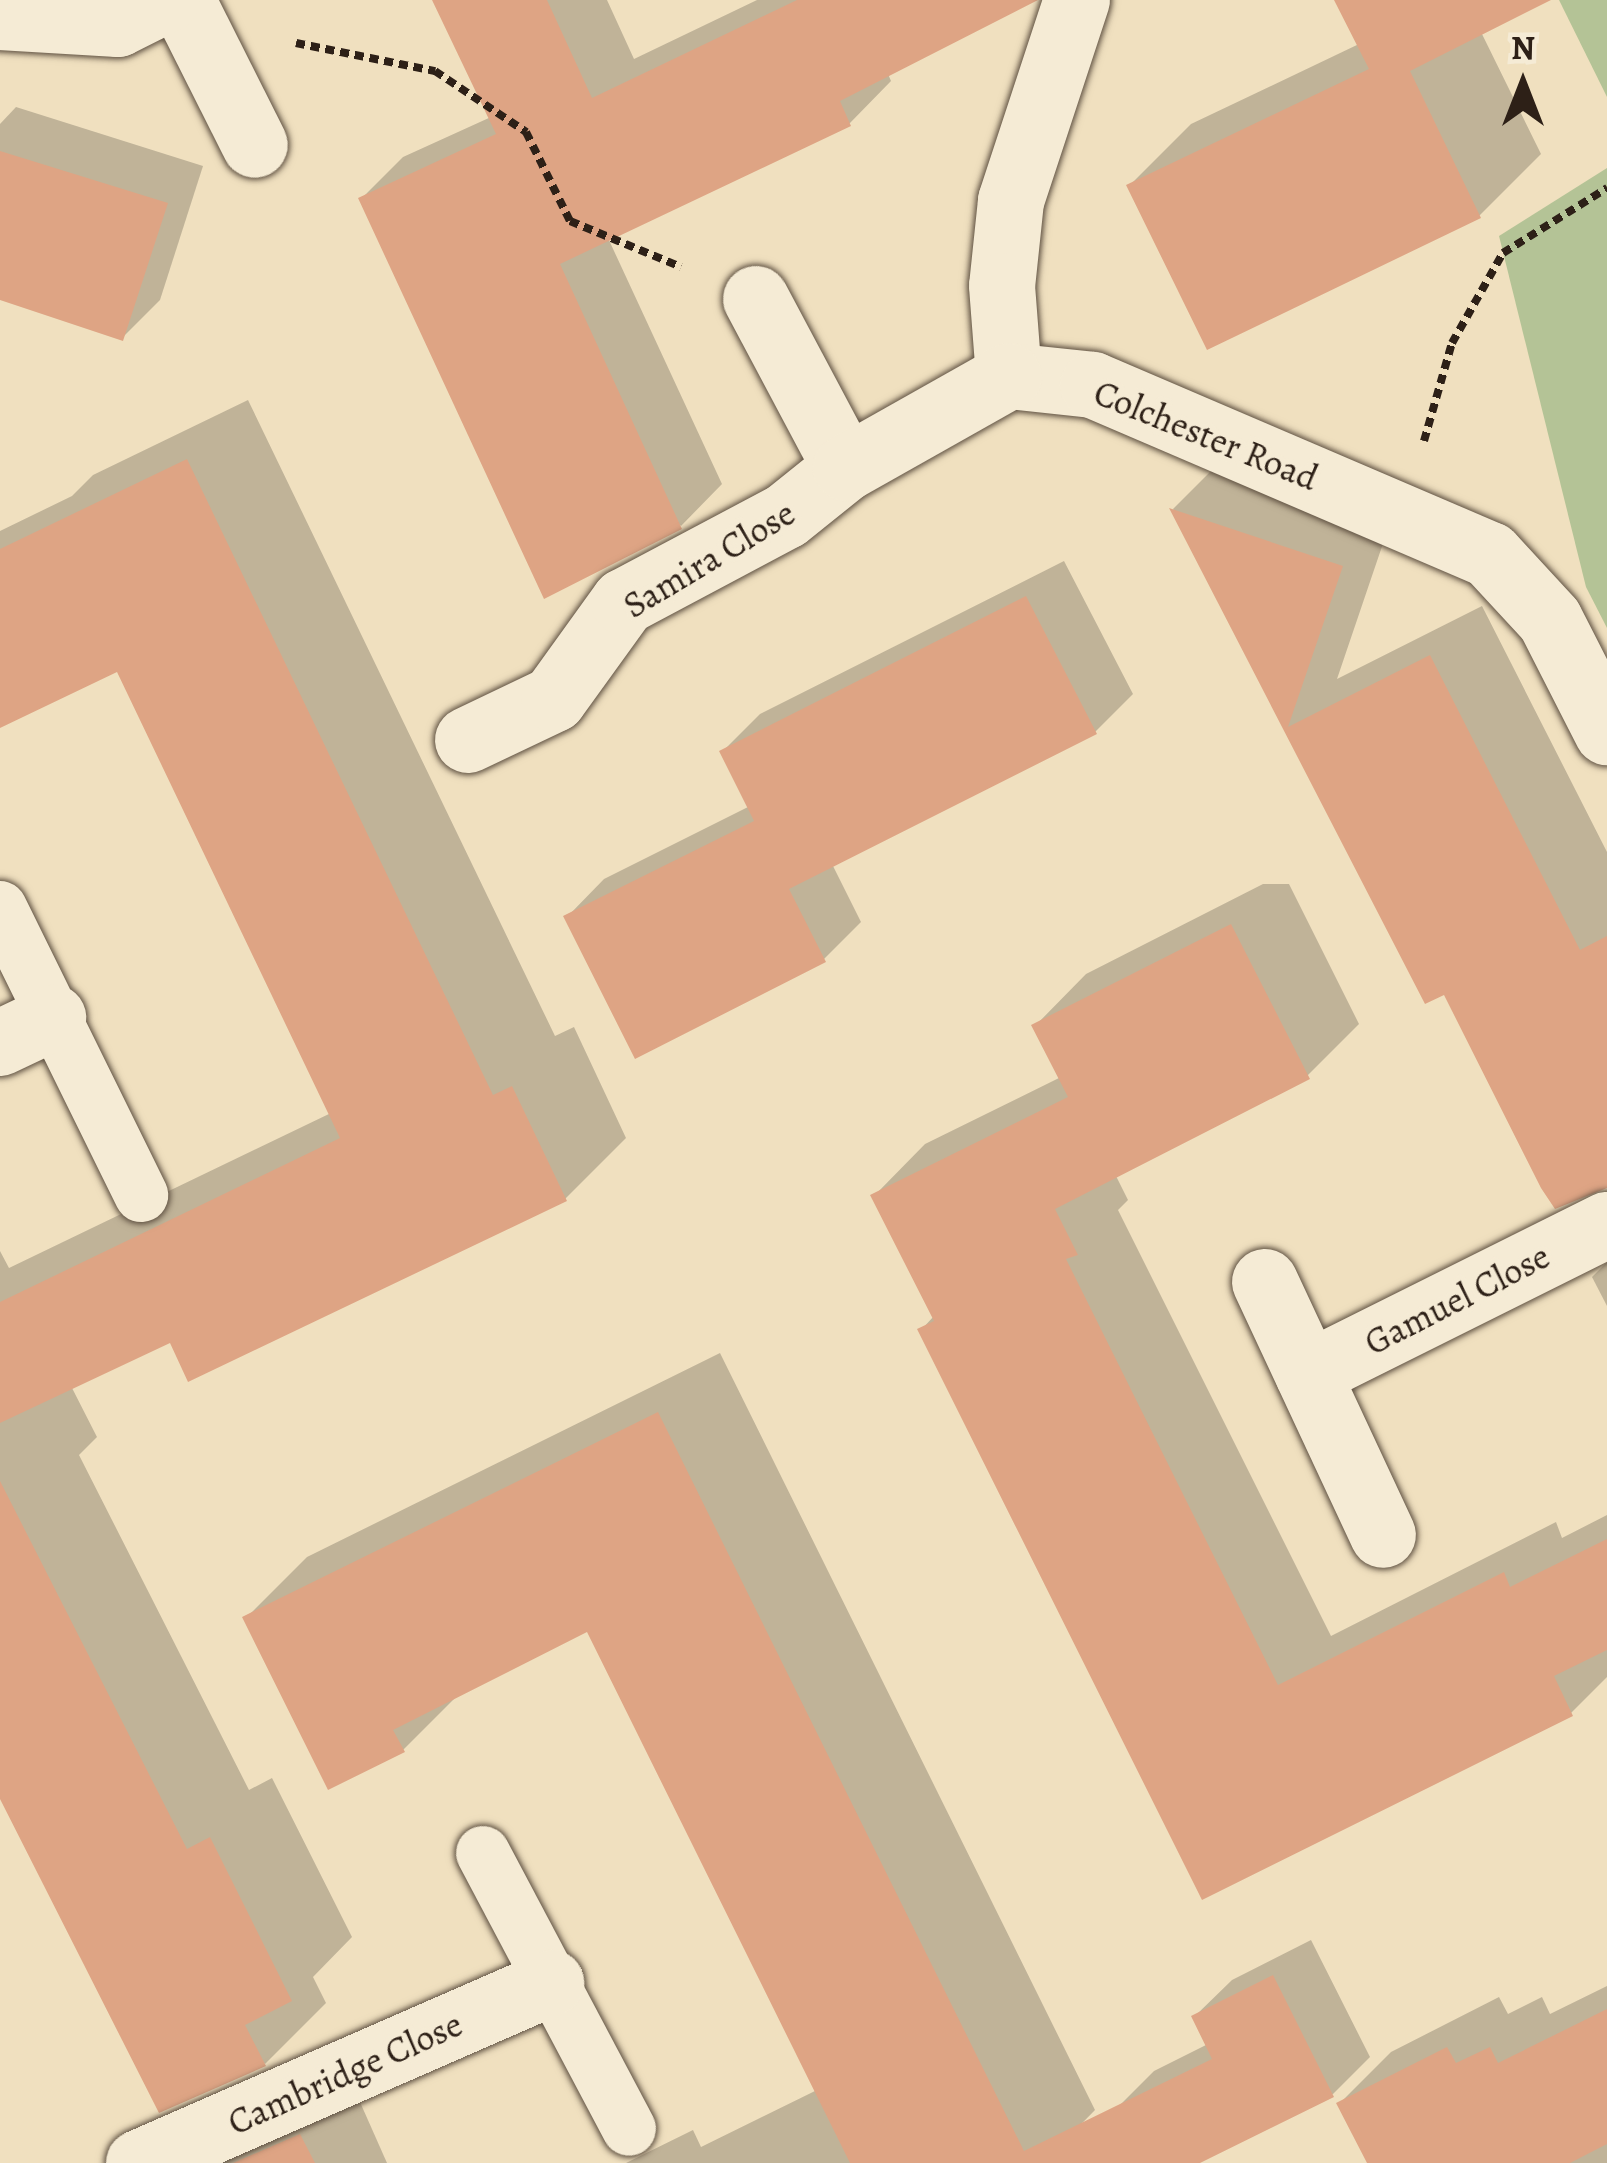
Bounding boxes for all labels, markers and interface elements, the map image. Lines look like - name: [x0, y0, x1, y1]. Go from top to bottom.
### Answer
- north arrow: [1463, 24, 1583, 144]
- text: N: [1511, 25, 1535, 70]
- street label: Colchester Road: [1088, 370, 1324, 500]
- street label: Samira Close: [615, 491, 803, 627]
- street label: Gamuel Close: [1357, 1234, 1557, 1364]
- street label: Cambridge Close: [221, 2002, 469, 2144]

